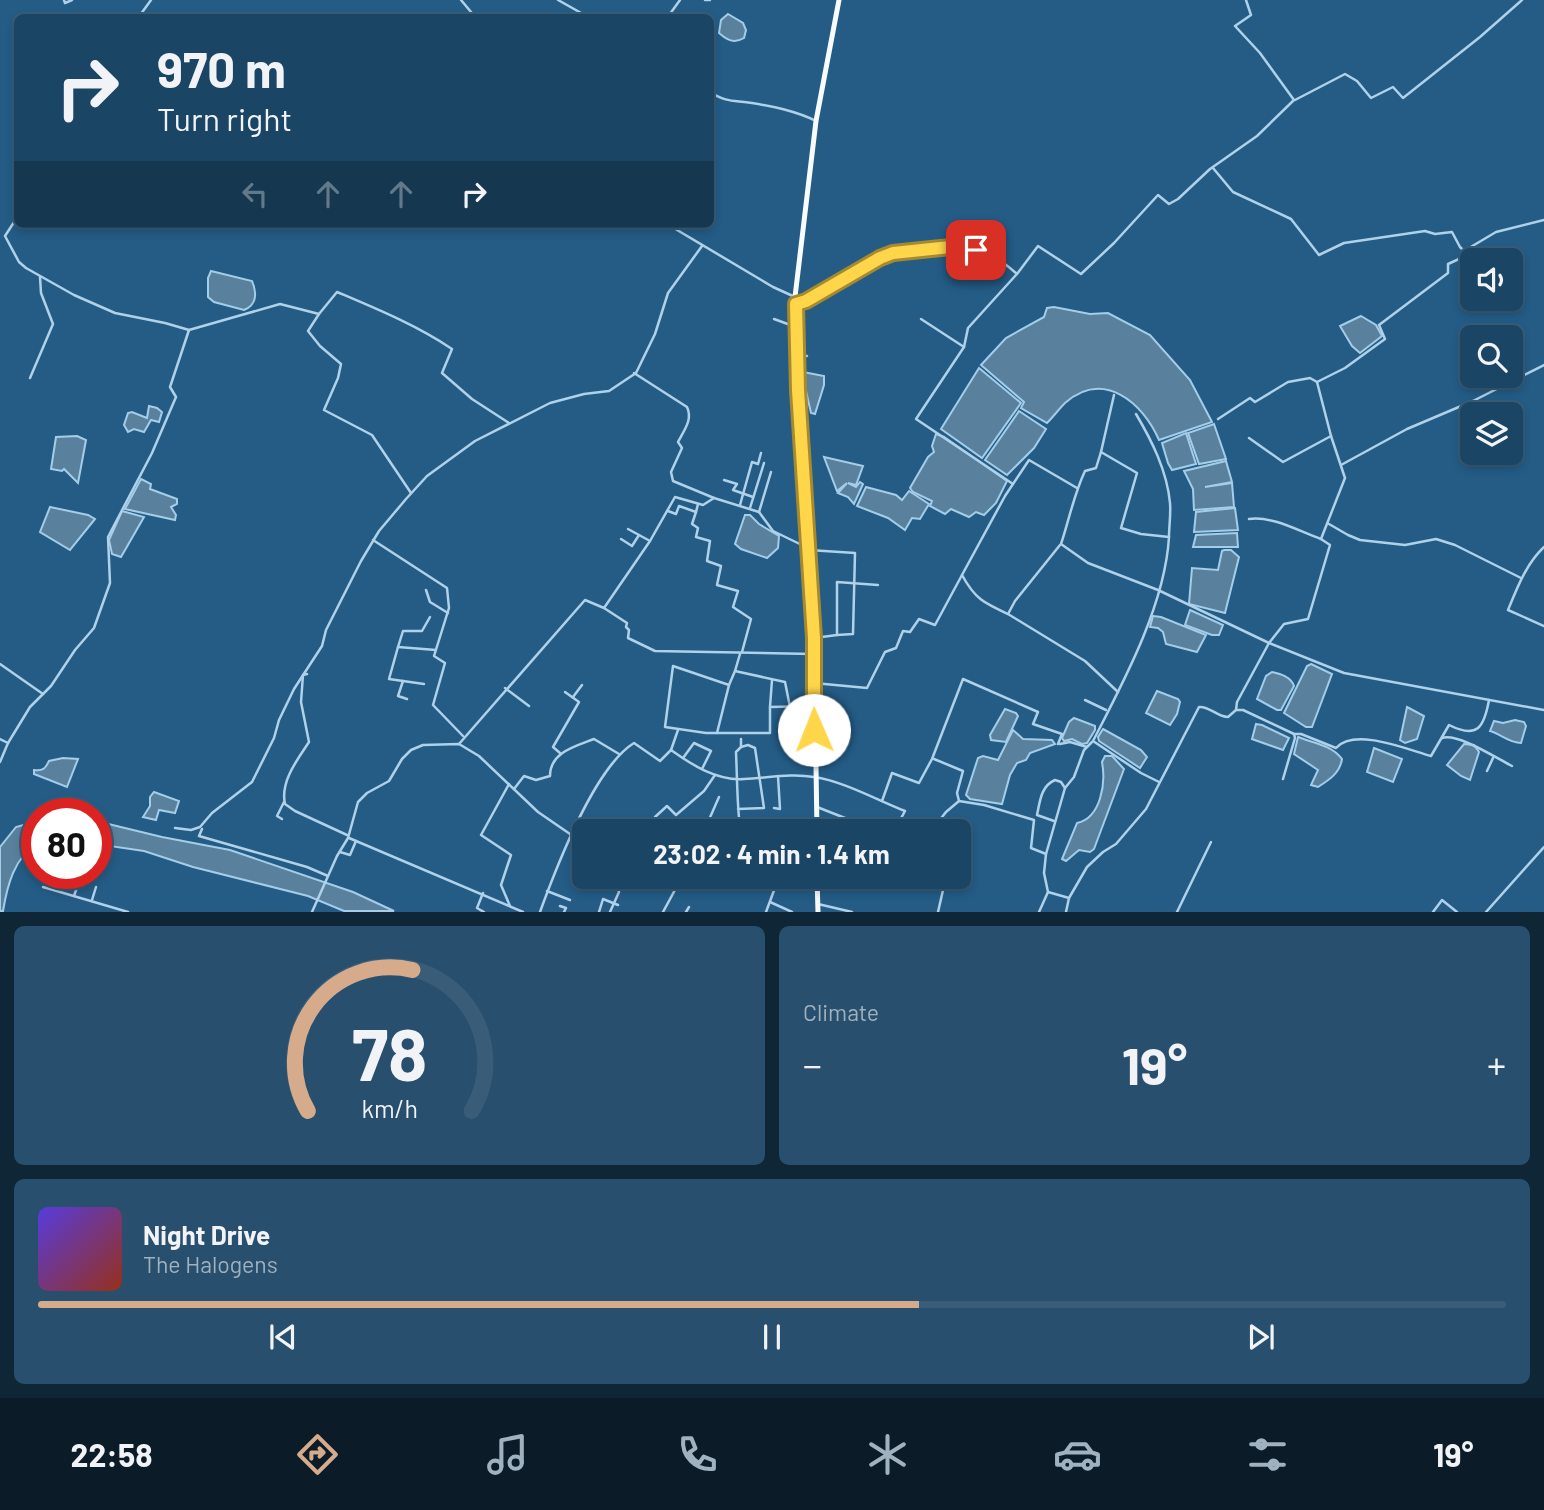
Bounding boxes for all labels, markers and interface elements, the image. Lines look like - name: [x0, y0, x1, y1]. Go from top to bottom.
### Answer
- text: 970 m: [157, 39, 286, 98]
- icon: right: [42, 42, 133, 133]
- text: Turn right: [157, 99, 292, 137]
- icon: left: [236, 175, 274, 213]
- icon: ahead: [309, 175, 347, 213]
- icon: ahead: [382, 175, 420, 213]
- icon: right: [455, 175, 493, 213]
- pin: [946, 220, 1006, 280]
- icon: arrive: [957, 231, 995, 269]
- map controls: [1460, 248, 1523, 465]
- button: sound: [1460, 248, 1523, 311]
- button: search: [1460, 325, 1523, 388]
- button: layers: [1460, 402, 1523, 465]
- position arrow: [777, 693, 851, 767]
- speed limit sign: 80: [21, 798, 112, 889]
- text: 23:02 · 4 min · 1.4 km: [653, 838, 890, 869]
- text: Climate: [803, 998, 879, 1026]
- text: 78: [352, 1009, 427, 1097]
- text: 19°: [1122, 1033, 1187, 1095]
- text: −: [803, 1041, 822, 1087]
- text: +: [1487, 1041, 1506, 1087]
- text: km/h: [361, 1093, 418, 1123]
- text: Night Drive: [143, 1219, 270, 1250]
- text: The Halogens: [143, 1250, 278, 1278]
- icon: previous: [264, 1318, 302, 1356]
- icon: pause: [753, 1318, 791, 1356]
- icon: next: [1242, 1318, 1280, 1356]
- icon: directions: [293, 1430, 342, 1479]
- icon: music: [483, 1430, 532, 1479]
- icon: phone: [673, 1430, 722, 1479]
- icon: climate: [863, 1430, 912, 1479]
- icon: car: [1053, 1430, 1102, 1479]
- icon: filters: [1243, 1430, 1292, 1479]
- text: 22:58: [70, 1435, 153, 1473]
- text: 19°: [1433, 1435, 1473, 1473]

